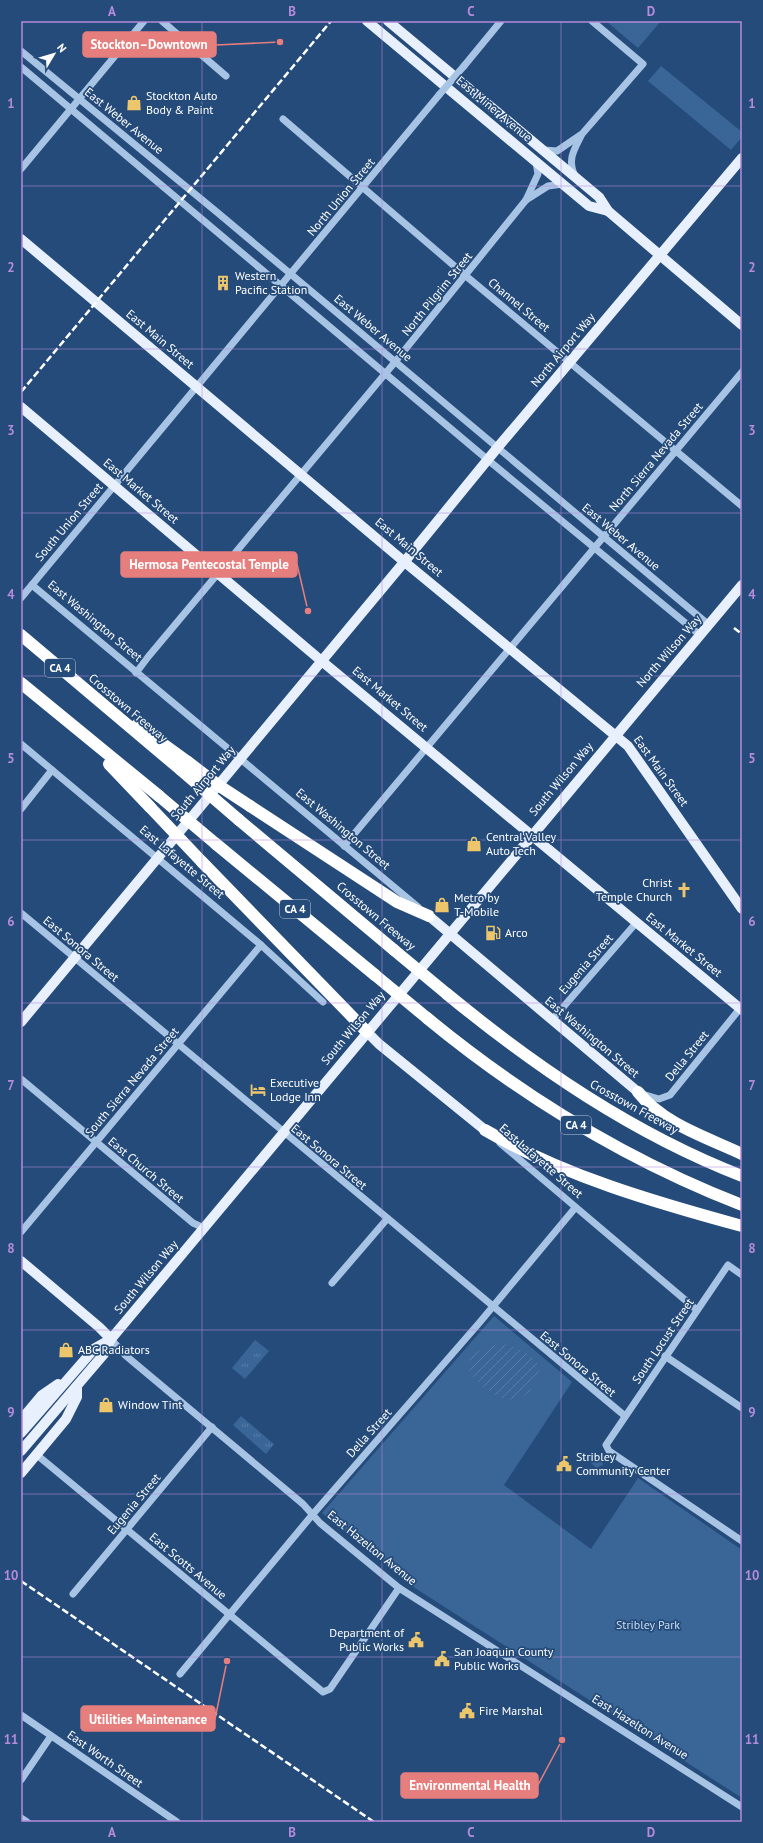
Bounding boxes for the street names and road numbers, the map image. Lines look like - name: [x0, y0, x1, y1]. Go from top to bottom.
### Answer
- street label: East Miner Avenue: [453, 73, 535, 145]
- street label: East Weber Avenue: [82, 84, 167, 157]
- street label: North Union Street: [304, 155, 378, 239]
- street label: North Pilgrim Street: [398, 249, 475, 339]
- street label: Channel Street: [485, 274, 553, 335]
- street label: East Weber Avenue: [331, 291, 415, 365]
- street label: East Main Street: [123, 306, 197, 371]
- street label: North Airport Way: [527, 309, 598, 390]
- street label: North Sierra Nevada Street: [606, 399, 706, 514]
- street label: East Market Street: [101, 455, 182, 527]
- street label: South Union Street: [32, 479, 106, 564]
- street label: East Weber Avenue: [579, 500, 663, 574]
- street label: East Main Street: [372, 514, 446, 579]
- street label: East Washington Street: [45, 577, 146, 664]
- street label: North Wilson Way: [633, 611, 704, 690]
- road number: CA 4: [45, 659, 75, 677]
- street label: East Market Street: [350, 663, 431, 735]
- street label: Crosstown Freeway: [86, 670, 171, 745]
- street label: East Main Street: [631, 732, 692, 809]
- street label: South Wilson Way: [525, 738, 596, 819]
- street label: South Airport Way: [167, 742, 238, 823]
- street label: East Washington Street: [293, 785, 394, 872]
- street label: East Lafayette Street: [137, 822, 228, 901]
- street label: Crosstown Freeway: [334, 878, 419, 953]
- road number: CA 4: [280, 900, 310, 918]
- street label: East Market Street: [643, 909, 726, 980]
- street label: East Sonora Street: [40, 913, 122, 985]
- street label: Eugenia Street: [555, 930, 616, 997]
- street label: South Wilson Way: [317, 987, 388, 1068]
- street label: East Washington Street: [542, 993, 643, 1080]
- street label: South Sierra Nevada Street: [82, 1024, 182, 1139]
- street label: Della Street: [662, 1027, 712, 1084]
- street label: Crosstown Freeway: [587, 1076, 681, 1137]
- road number: CA 4: [561, 1116, 591, 1134]
- street label: East Lafayette Street: [496, 1120, 586, 1201]
- street label: East Sonora Street: [288, 1121, 370, 1193]
- street label: East Church Street: [105, 1133, 187, 1206]
- street label: South Wilson Way: [110, 1236, 181, 1317]
- street label: South Locust Street: [628, 1295, 697, 1386]
- street label: East Sonora Street: [537, 1328, 619, 1400]
- street label: Della Street: [343, 1405, 395, 1460]
- street label: Eugenia Street: [104, 1470, 163, 1537]
- street label: East Hazelton Avenue: [325, 1507, 420, 1588]
- street label: East Scotts Avenue: [147, 1529, 230, 1602]
- street label: East Hazelton Avenue: [589, 1691, 691, 1762]
- street label: East Worth Street: [64, 1727, 146, 1790]

